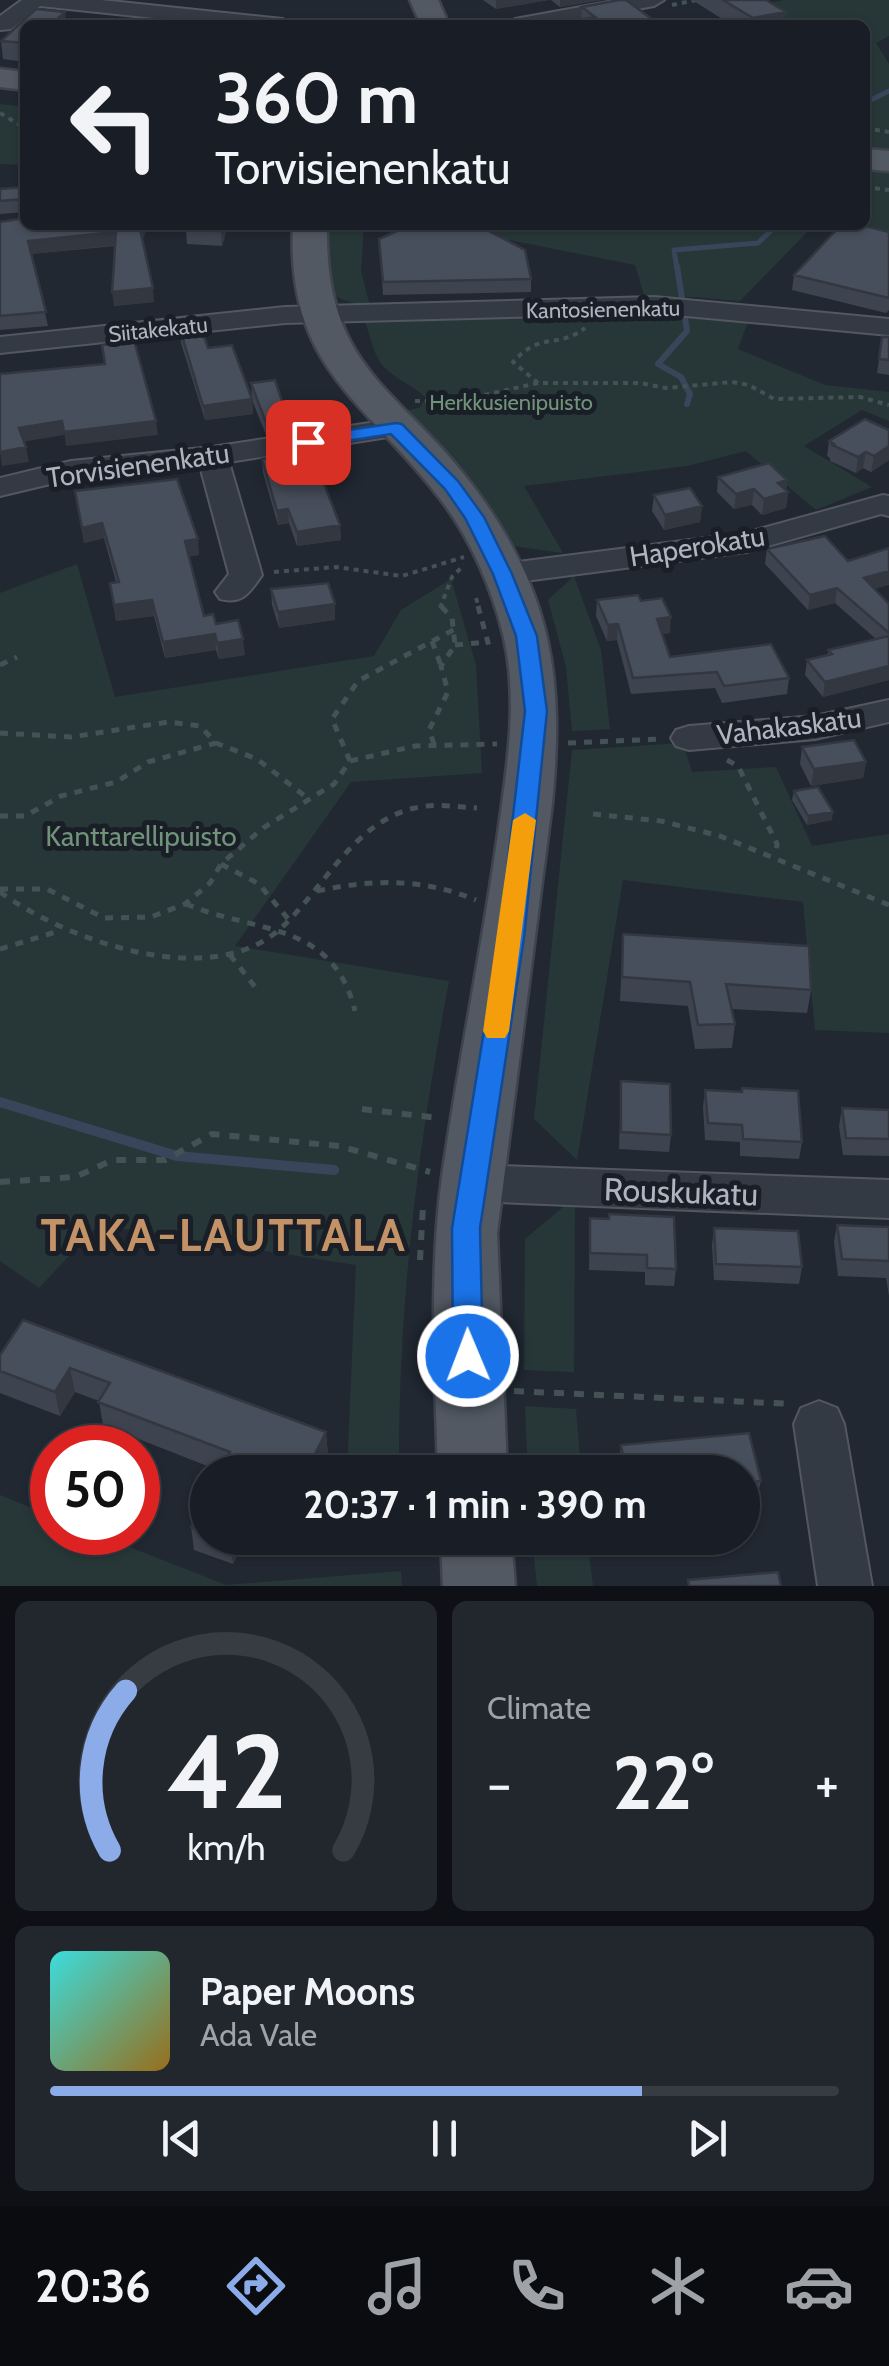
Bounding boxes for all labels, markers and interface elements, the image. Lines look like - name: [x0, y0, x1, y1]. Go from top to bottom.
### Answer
- text: 360 m: [215, 55, 418, 141]
- icon: left: [50, 60, 180, 190]
- text: Torvisienenkatu: [215, 141, 510, 195]
- street label: Kantosienenkatu: [526, 295, 680, 324]
- street label: Siitakekatu: [107, 311, 209, 348]
- park label: Herkkusienipuisto: [429, 389, 593, 416]
- pin: [266, 400, 351, 485]
- icon: arrive: [281, 415, 336, 470]
- street label: Torvisienenkatu: [45, 435, 231, 495]
- street label: Haperokatu: [627, 519, 767, 573]
- street label: Vahakaskatu: [715, 700, 863, 752]
- park label: Kanttarellipuisto: [45, 819, 237, 853]
- street label: Rouskukatu: [603, 1169, 759, 1214]
- district label: TAKA-LAUTTALA: [41, 1208, 408, 1262]
- position arrow: [416, 1304, 520, 1408]
- speed limit sign: 50: [30, 1425, 160, 1555]
- text: 20:37 · 1 min · 390 m: [304, 1481, 647, 1528]
- text: Climate: [487, 1688, 591, 1727]
- text: 42: [166, 1708, 286, 1834]
- text: 22°: [612, 1737, 714, 1828]
- text: −: [487, 1750, 511, 1817]
- text: +: [815, 1750, 839, 1817]
- text: km/h: [187, 1826, 265, 1869]
- text: Paper Moons: [200, 1968, 415, 2015]
- text: Ada Vale: [200, 2015, 317, 2054]
- icon: previous: [154, 2111, 209, 2166]
- icon: pause: [417, 2111, 472, 2166]
- icon: next: [680, 2111, 735, 2166]
- icon: directions: [221, 2251, 291, 2321]
- icon: music: [362, 2251, 432, 2321]
- icon: phone: [502, 2251, 572, 2321]
- icon: climate: [643, 2251, 713, 2321]
- icon: car: [784, 2251, 854, 2321]
- text: 20:36: [35, 2259, 150, 2313]

